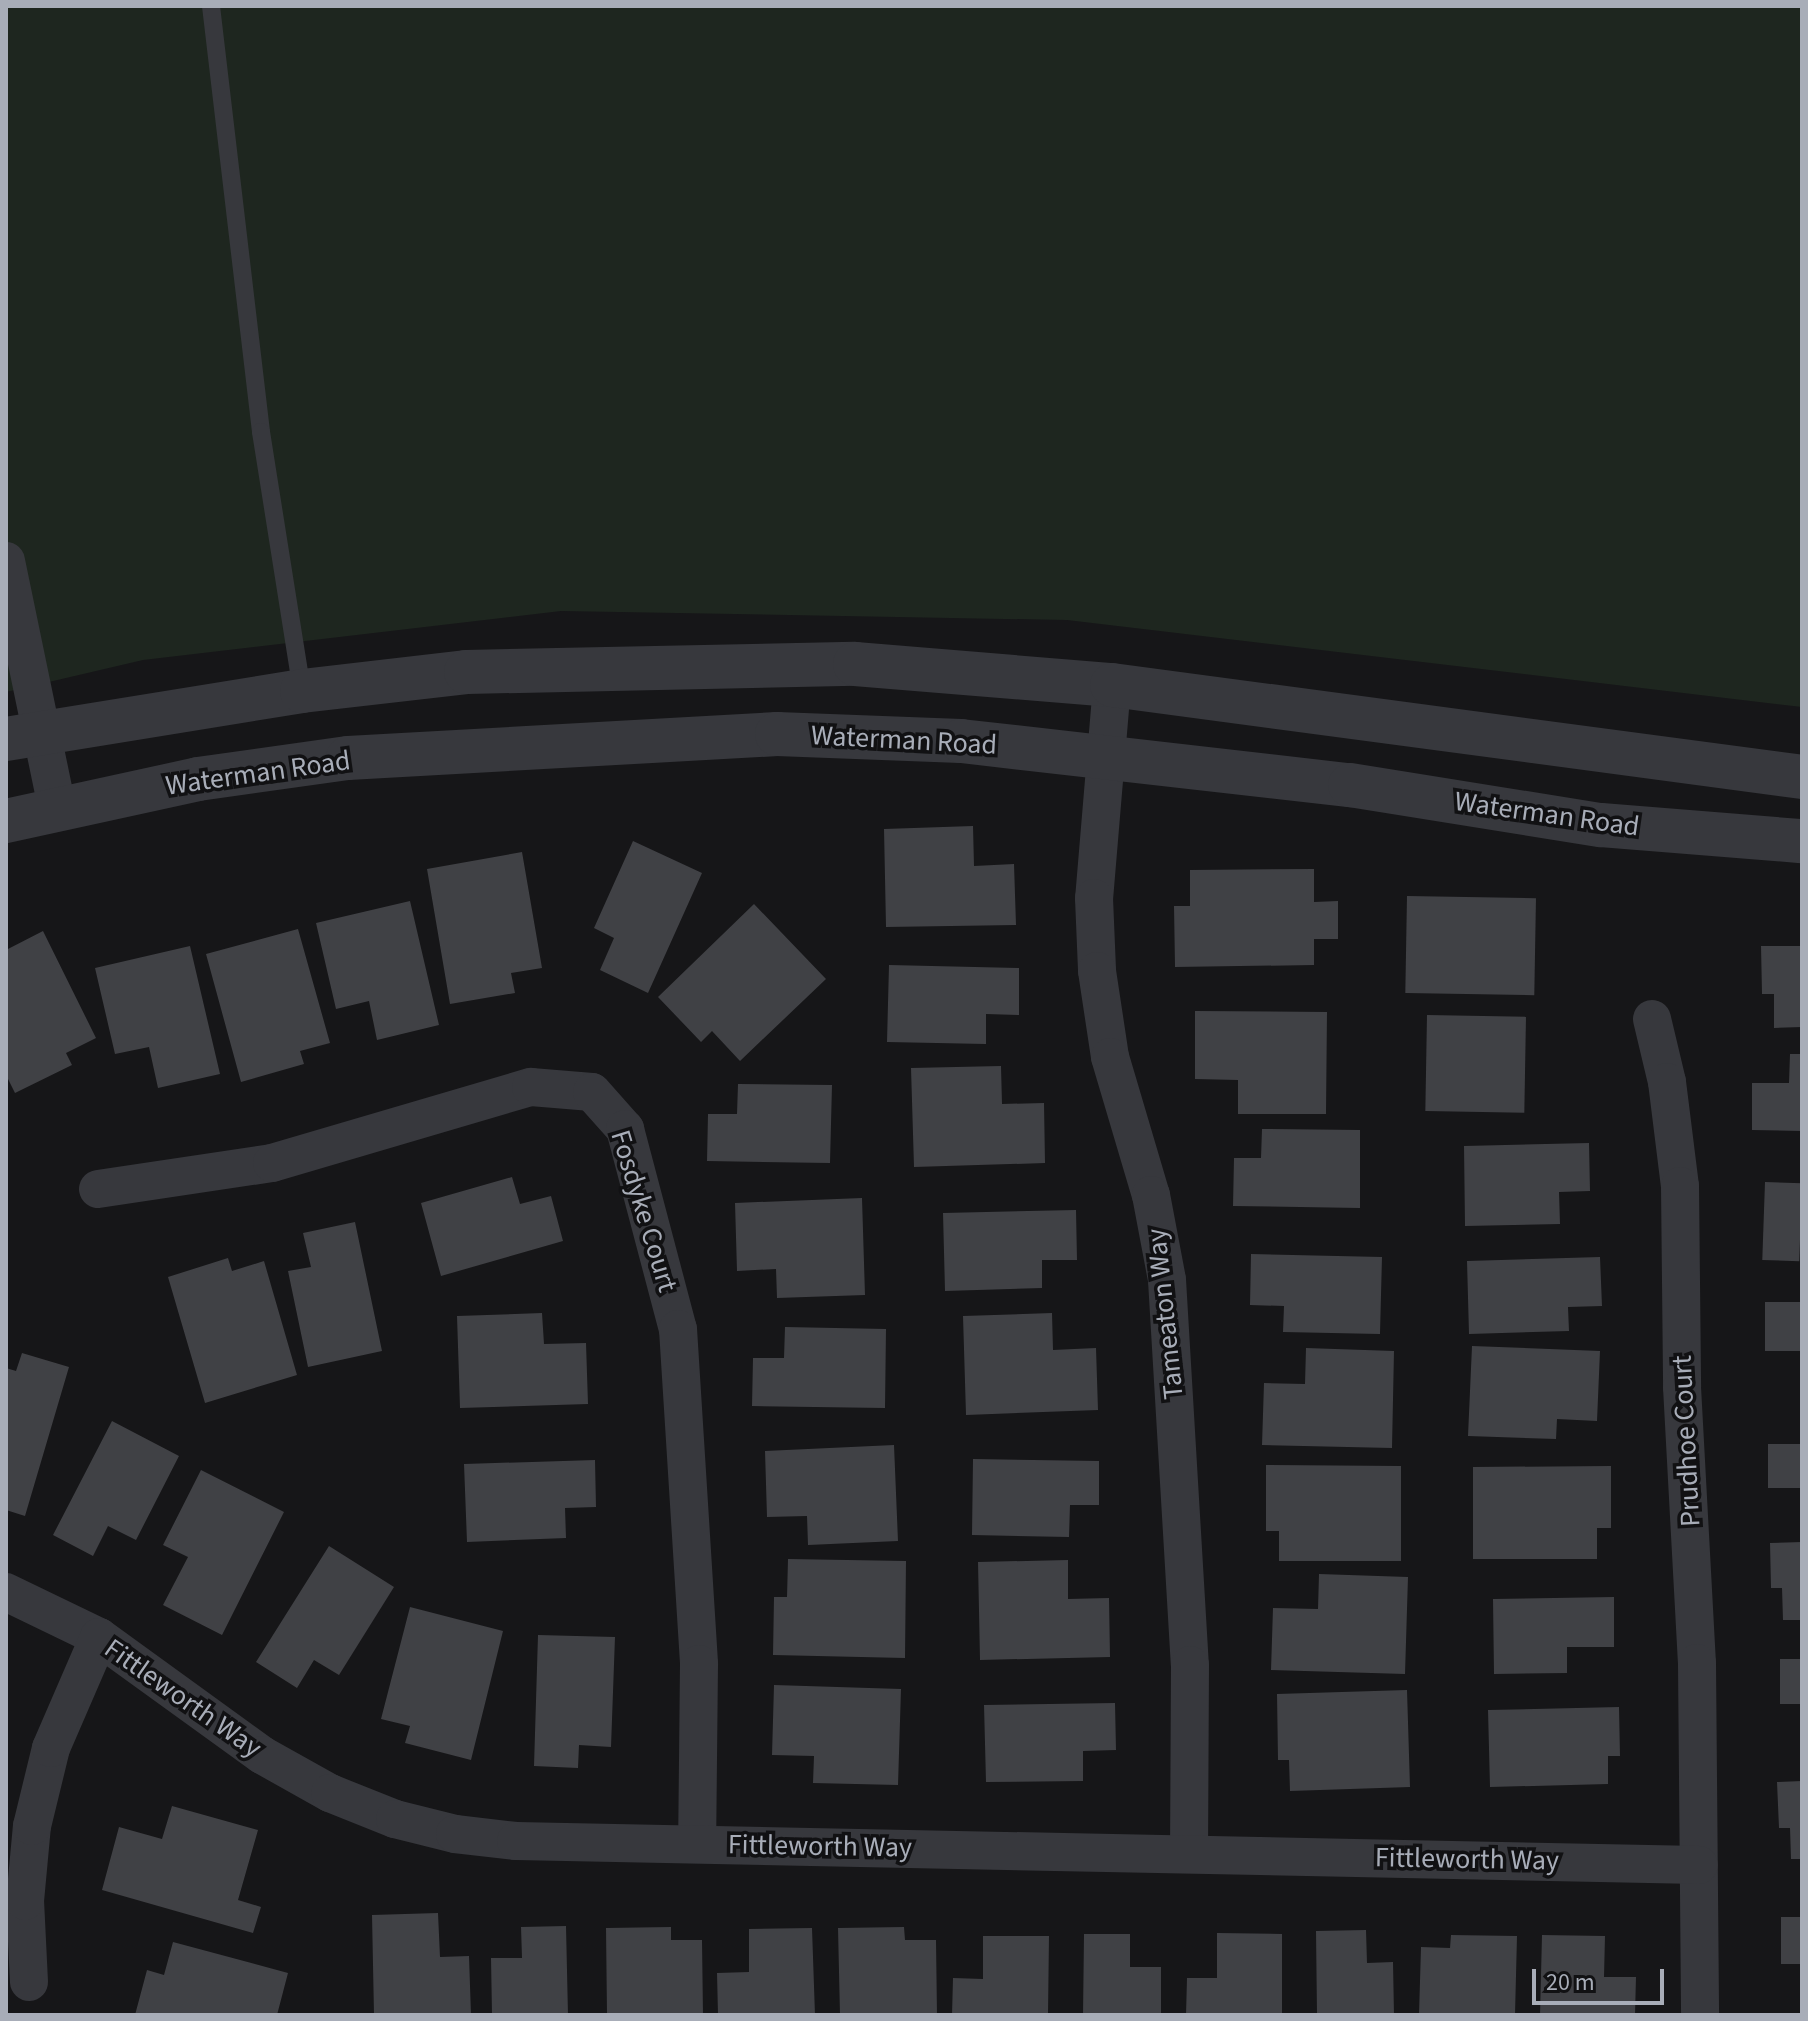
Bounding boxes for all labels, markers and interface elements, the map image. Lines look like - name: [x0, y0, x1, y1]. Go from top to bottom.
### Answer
- street label: Waterman Road: [810, 718, 998, 762]
- street label: Waterman Road: [163, 743, 353, 803]
- street label: Waterman Road: [1452, 784, 1642, 844]
- street label: Fosdyke Court: [603, 1126, 685, 1296]
- street label: Tameaton Way: [1139, 1227, 1191, 1401]
- street label: Prudhoe Court: [1665, 1354, 1707, 1528]
- street label: Fittleworth Way: [98, 1631, 268, 1765]
- street label: Fittleworth Way: [728, 1828, 912, 1864]
- street label: Fittleworth Way: [1375, 1841, 1559, 1877]
- scale bar: [1536, 1953, 1668, 2003]
- text: 20 m: [1546, 1965, 1595, 2000]

